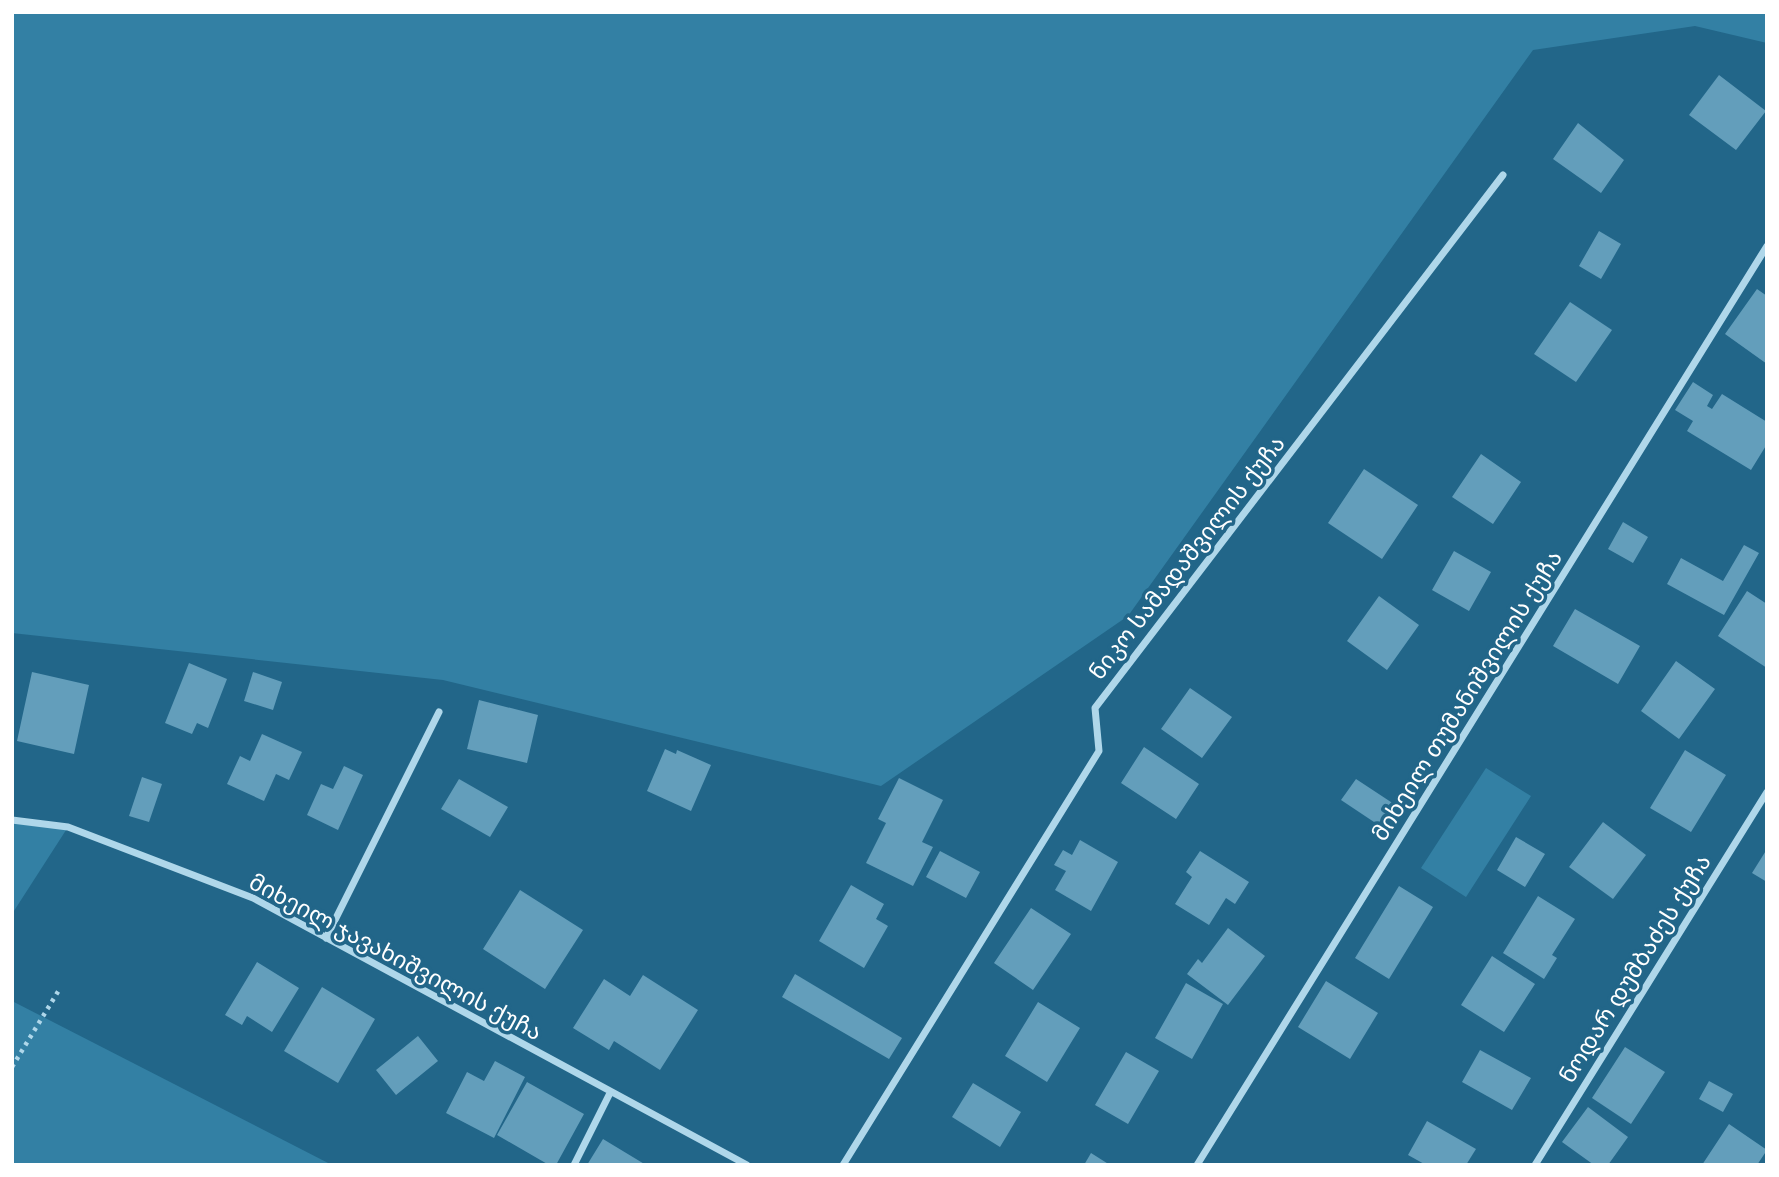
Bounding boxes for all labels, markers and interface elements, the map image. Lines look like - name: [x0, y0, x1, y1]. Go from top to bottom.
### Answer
- street label: ნიკო სამადაშვილის ქუჩა: [1082, 429, 1291, 685]
- street label: მიხეილ თუმანიშვილის ქუჩა: [1365, 545, 1568, 846]
- street label: ნოდარ დუმბაძეს ქუჩა: [1552, 849, 1717, 1088]
- street label: მიხეილ ჯავახიშვილის ქუჩა: [244, 867, 547, 1046]

